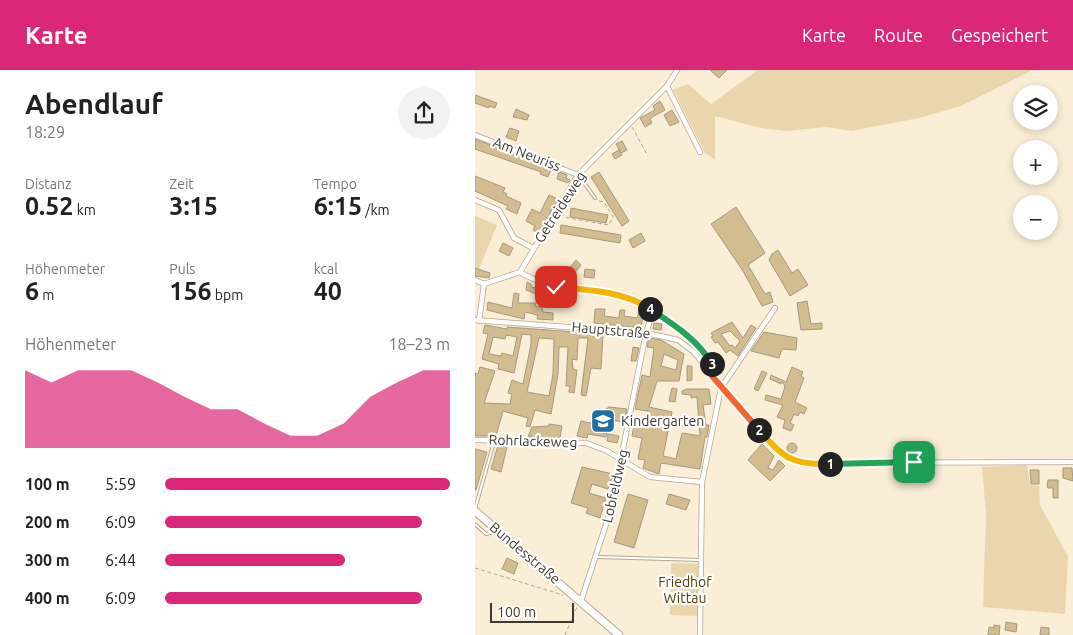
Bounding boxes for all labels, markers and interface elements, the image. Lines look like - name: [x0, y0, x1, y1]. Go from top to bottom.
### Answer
- text: Karte: [25, 22, 87, 49]
- text: Karte: [802, 25, 846, 45]
- text: Route: [874, 25, 923, 45]
- text: Gespeichert: [951, 25, 1048, 45]
- map controls: [1013, 85, 1058, 240]
- button: layers: [1013, 85, 1058, 130]
- button: share: [398, 87, 450, 139]
- text: Abendlauf: [25, 88, 163, 119]
- text: 18:29: [25, 123, 65, 141]
- street label: Am Neuriss: [491, 134, 563, 174]
- button: +: [1013, 140, 1058, 185]
- street label: Getreideweg: [531, 168, 589, 246]
- text: Distanz: [25, 176, 71, 192]
- text: Zeit: [169, 176, 194, 192]
- text: Tempo: [314, 176, 357, 192]
- text: 0.52: [25, 192, 73, 220]
- text: 3:15: [169, 192, 218, 220]
- text: 6:15: [314, 192, 362, 220]
- button: −: [1013, 195, 1058, 240]
- text: km: [73, 202, 96, 218]
- text: /km: [362, 202, 390, 218]
- text: Höhenmeter: [25, 261, 105, 277]
- text: Puls: [169, 261, 195, 277]
- text: kcal: [314, 261, 338, 277]
- pin: [535, 266, 577, 308]
- icon: check: [542, 273, 570, 301]
- text: 6: [25, 277, 39, 305]
- text: 156: [169, 277, 212, 305]
- text: 40: [314, 277, 342, 305]
- text: m: [39, 287, 54, 303]
- text: bpm: [212, 287, 243, 303]
- pin: 4: [637, 296, 663, 322]
- text: 4: [647, 301, 654, 317]
- street label: Hauptstraße: [571, 319, 651, 341]
- text: Höhenmeter: [25, 335, 116, 353]
- text: 18–23 m: [388, 335, 450, 353]
- pin: 3: [699, 352, 725, 376]
- text: 3: [709, 356, 716, 372]
- school or university icon: Kindergarten: [590, 408, 616, 434]
- place label: Kindergarten: [621, 413, 704, 429]
- pin: 2: [747, 418, 771, 442]
- text: 2: [756, 422, 763, 438]
- street label: Rohrlackeweg: [488, 431, 578, 451]
- pin: [893, 441, 935, 483]
- street label: Lobfeldweg: [599, 448, 631, 524]
- icon: arrive: [900, 448, 928, 476]
- pin: 1: [817, 452, 843, 476]
- text: 1: [827, 456, 834, 472]
- text: 100 m: [25, 475, 70, 493]
- text: 5:59: [105, 475, 136, 493]
- text: 200 m: [25, 513, 70, 531]
- text: 6:09: [105, 513, 136, 531]
- street label: Bundesstraße: [486, 519, 564, 587]
- text: 300 m: [25, 551, 70, 569]
- text: 6:44: [105, 551, 136, 569]
- park label: Friedhof Wittau: [658, 574, 712, 606]
- text: 400 m: [25, 589, 70, 607]
- text: 6:09: [105, 589, 136, 607]
- scale bar: [490, 600, 574, 623]
- text: 100 m: [497, 604, 536, 620]

